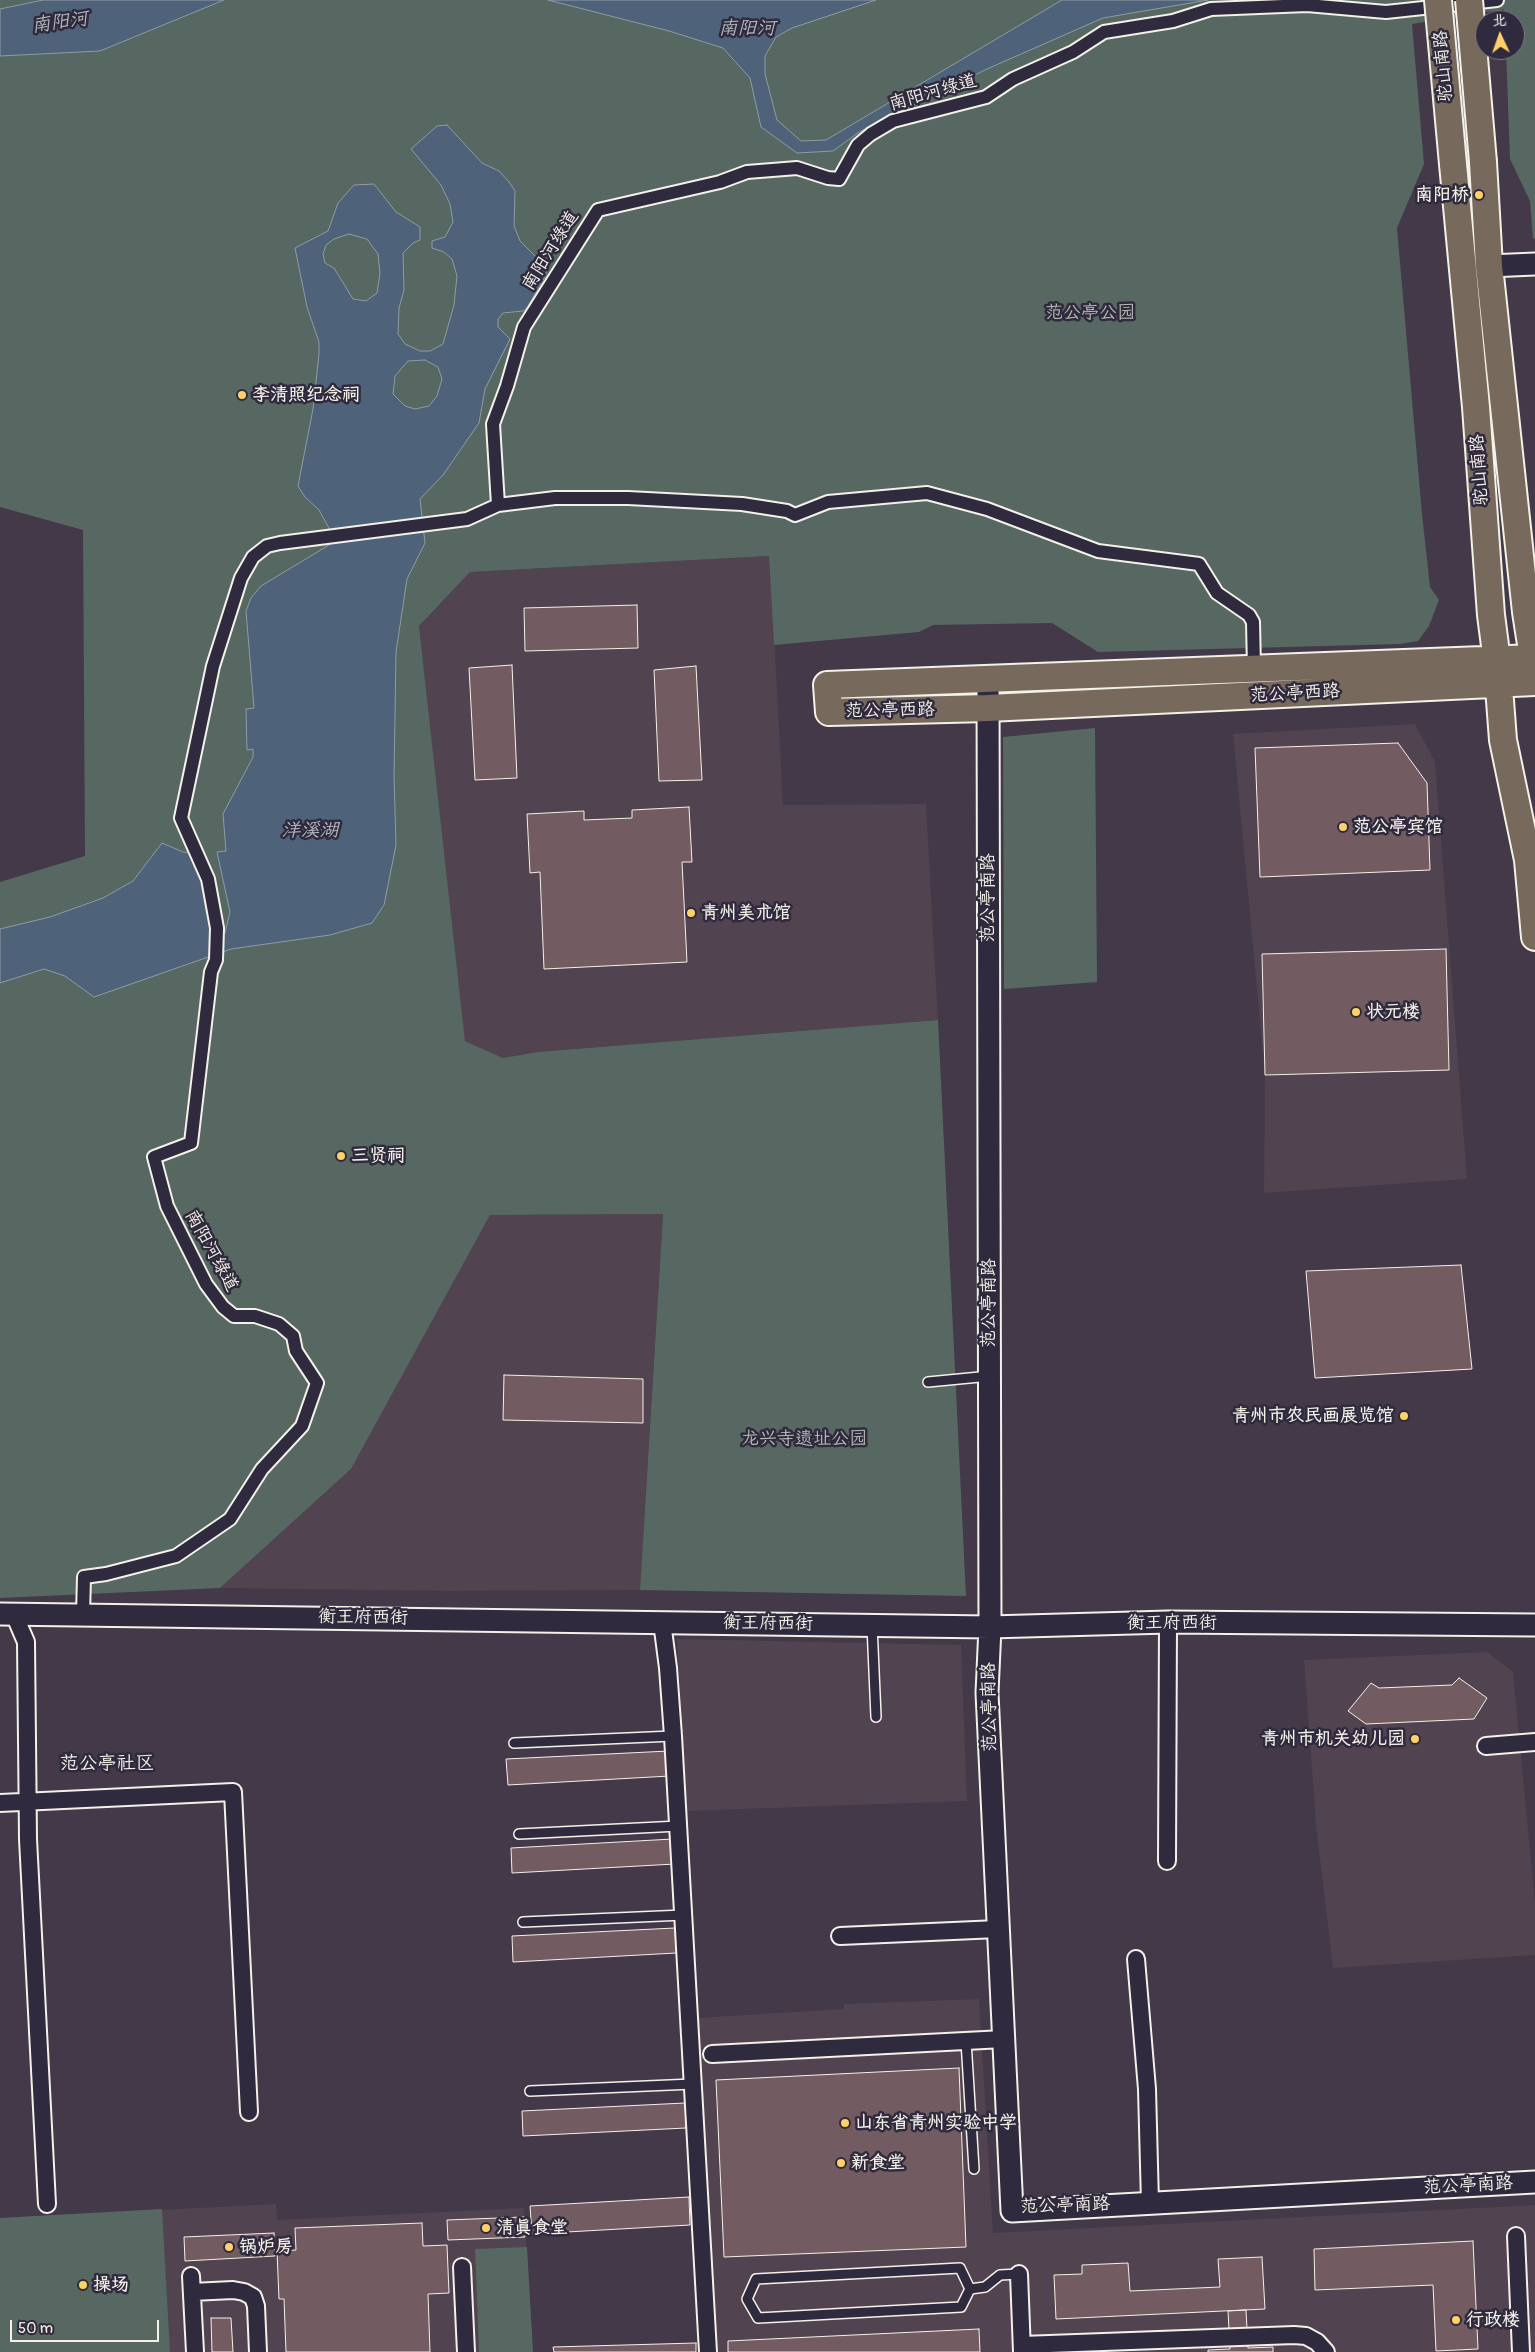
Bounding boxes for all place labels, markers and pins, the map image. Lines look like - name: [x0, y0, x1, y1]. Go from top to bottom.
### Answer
- place label: 南阳桥: [1415, 184, 1469, 206]
- marker: 南阳桥: [1473, 189, 1485, 201]
- place label: 李清照纪念祠: [252, 384, 360, 406]
- marker: 李清照纪念祠: [236, 389, 248, 401]
- place label: 范公亭宾馆: [1353, 816, 1443, 838]
- marker: 范公亭宾馆: [1337, 821, 1349, 833]
- place label: 青州美术馆: [701, 902, 791, 924]
- marker: 青州美术馆: [685, 907, 697, 919]
- place label: 状元楼: [1366, 1001, 1420, 1023]
- marker: 状元楼: [1350, 1006, 1362, 1018]
- place label: 三贤祠: [351, 1145, 405, 1167]
- marker: 三贤祠: [335, 1150, 347, 1162]
- place label: 青州市农民画展览馆: [1232, 1405, 1394, 1427]
- marker: 青州市农民画展览馆: [1398, 1410, 1410, 1422]
- place label: 青州市机关幼儿园: [1261, 1728, 1405, 1750]
- marker: 青州市机关幼儿园: [1409, 1733, 1421, 1745]
- place label: 山东省青州实验中学: [855, 2112, 1017, 2134]
- marker: 山东省青州实验中学: [839, 2117, 851, 2129]
- place label: 新食堂: [851, 2152, 905, 2174]
- marker: 新食堂: [835, 2157, 847, 2169]
- place label: 清真食堂: [496, 2217, 568, 2239]
- marker: 清真食堂: [480, 2222, 492, 2234]
- place label: 锅炉房: [239, 2236, 293, 2258]
- marker: 锅炉房: [223, 2241, 235, 2253]
- place label: 操场: [93, 2274, 129, 2296]
- marker: 操场: [77, 2279, 89, 2291]
- place label: 行政楼: [1466, 2309, 1520, 2331]
- marker: 行政楼: [1450, 2314, 1462, 2326]

